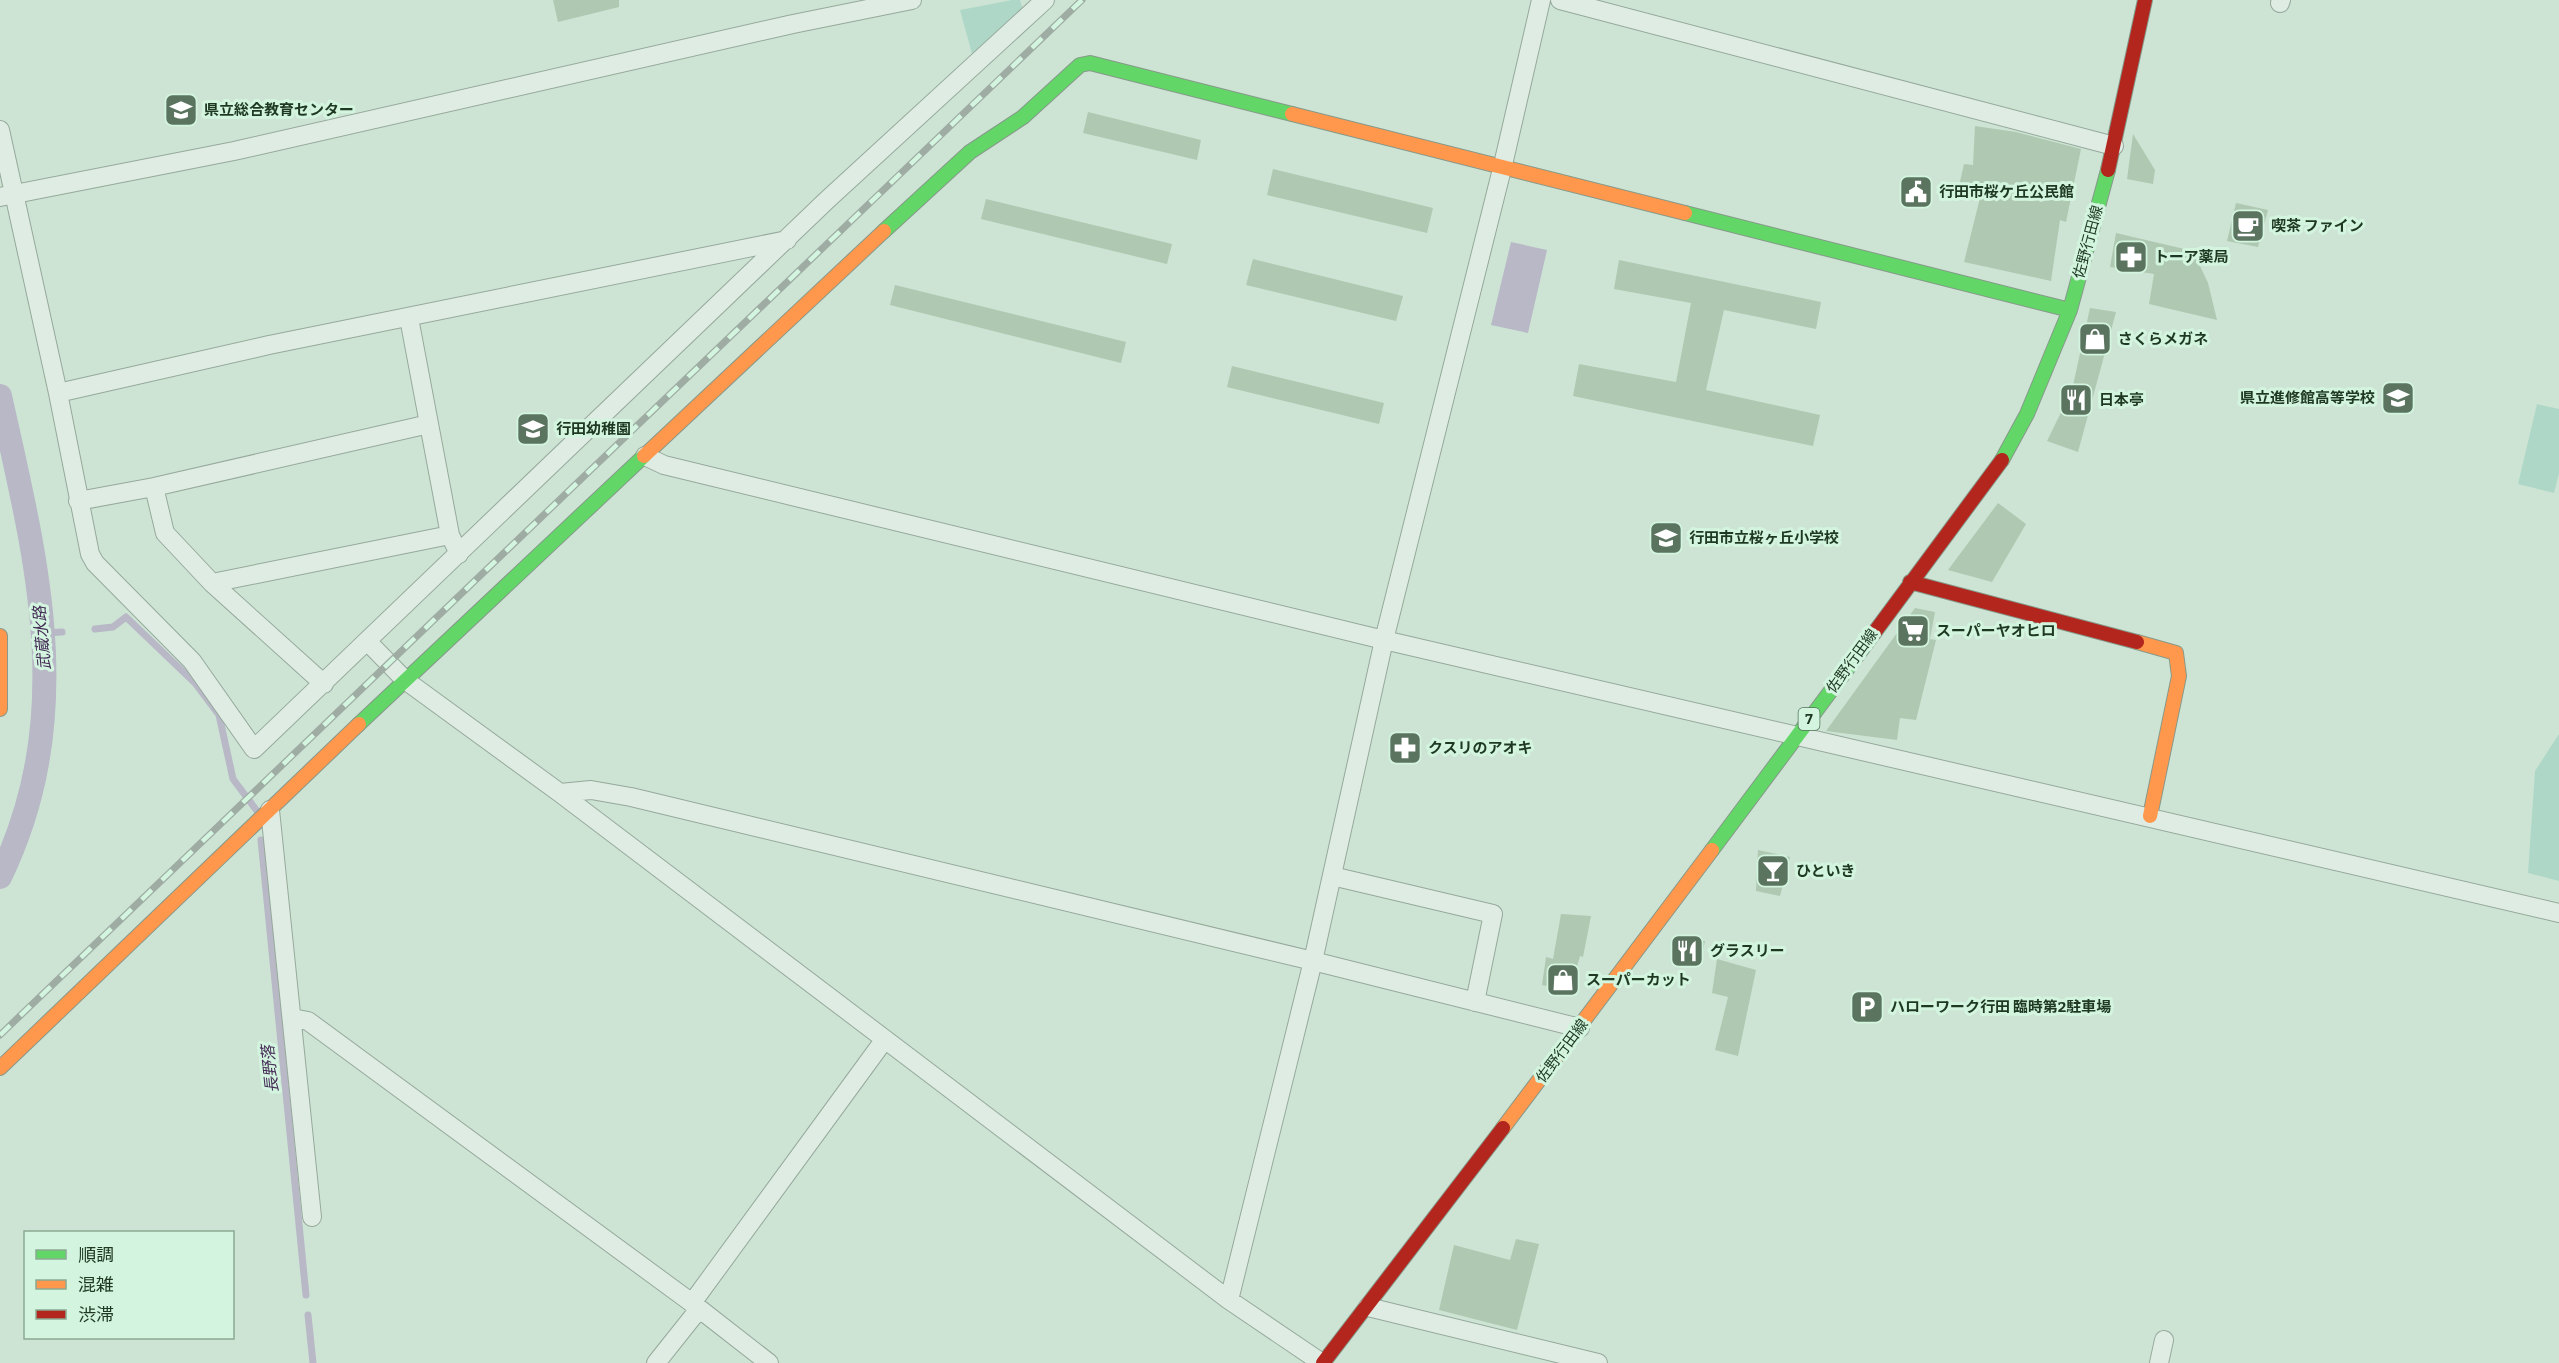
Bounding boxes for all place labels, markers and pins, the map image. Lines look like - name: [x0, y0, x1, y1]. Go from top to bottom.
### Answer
- school or university icon: 県立総合教育センター: [163, 92, 199, 128]
- place label: 県立総合教育センター: [204, 101, 354, 119]
- public building icon: 行田市桜ケ丘公民館: [1898, 174, 1934, 210]
- place label: 行田市桜ケ丘公民館: [1939, 183, 2074, 201]
- cafe icon: 喫茶 ファイン: [2230, 208, 2266, 244]
- place label: 喫茶 ファイン: [2271, 217, 2364, 235]
- pharmacy icon: トーア薬局: [2113, 239, 2149, 275]
- place label: トーア薬局: [2154, 248, 2228, 266]
- shop icon: さくらメガネ: [2077, 321, 2113, 357]
- place label: さくらメガネ: [2118, 330, 2208, 348]
- school or university icon: 県立進修館高等学校: [2380, 380, 2416, 416]
- restaurant icon: 日本亭: [2058, 382, 2094, 418]
- place label: 県立進修館高等学校: [2240, 389, 2375, 407]
- place label: 日本亭: [2099, 391, 2144, 409]
- school or university icon: 行田幼稚園: [515, 411, 551, 447]
- place label: 行田幼稚園: [556, 420, 631, 438]
- school or university icon: 行田市立桜ヶ丘小学校: [1648, 520, 1684, 556]
- place label: 行田市立桜ヶ丘小学校: [1689, 529, 1839, 547]
- supermarket icon: スーパーヤオヒロ: [1895, 613, 1931, 649]
- place label: スーパーヤオヒロ: [1936, 622, 2056, 640]
- pharmacy icon: クスリのアオキ: [1387, 730, 1423, 766]
- place label: クスリのアオキ: [1428, 739, 1533, 757]
- bar icon: ひといき: [1755, 853, 1791, 889]
- place label: ひといき: [1796, 862, 1856, 880]
- restaurant icon: グラスリー: [1669, 933, 1705, 969]
- place label: グラスリー: [1710, 942, 1785, 960]
- shop icon: スーパーカット: [1545, 962, 1581, 998]
- place label: スーパーカット: [1586, 971, 1691, 989]
- parking icon: ハローワーク行田 臨時第2駐車場: [1849, 989, 1885, 1025]
- place label: ハローワーク行田 臨時第2駐車場: [1890, 998, 2111, 1016]

